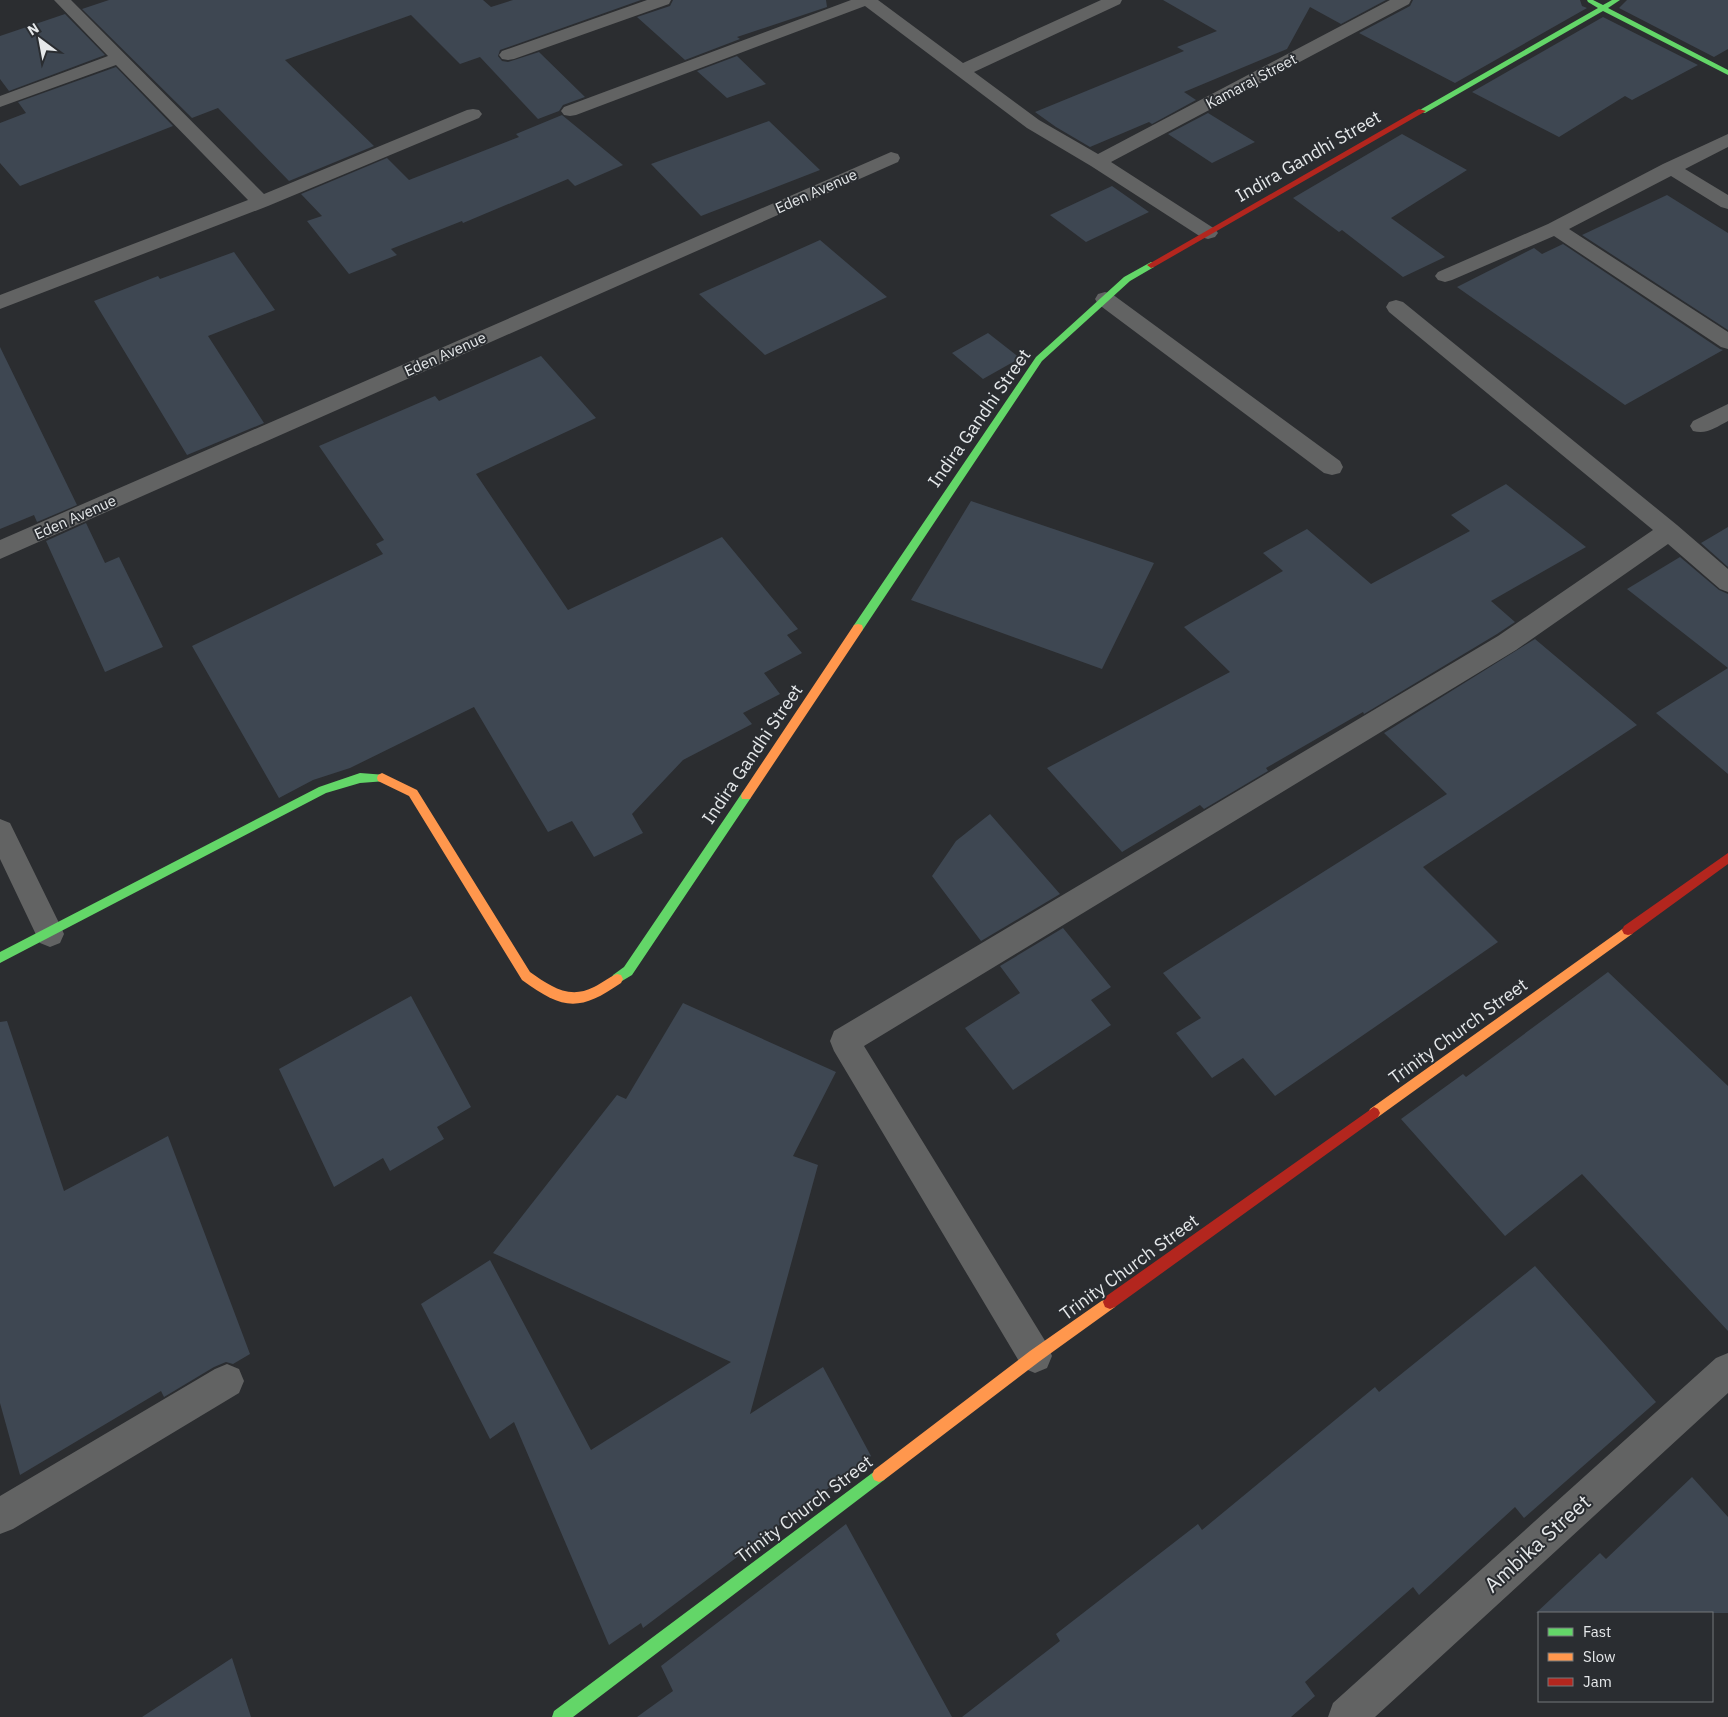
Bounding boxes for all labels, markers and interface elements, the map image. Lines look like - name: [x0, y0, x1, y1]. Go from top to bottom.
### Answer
- north arrow: [15, 15, 65, 65]
- text: N: [24, 19, 42, 39]
- street label: Kamaraj Street: [1202, 49, 1300, 113]
- street label: Indira Gandhi Street: [1231, 105, 1385, 207]
- street label: Eden Avenue: [772, 164, 860, 218]
- street label: Eden Avenue: [401, 327, 489, 381]
- street label: Indira Gandhi Street: [923, 344, 1035, 492]
- street label: Eden Avenue: [31, 490, 119, 544]
- street label: Indira Gandhi Street: [697, 680, 807, 828]
- street label: Trinity Church Street: [1384, 973, 1532, 1089]
- street label: Trinity Church Street: [1055, 1209, 1203, 1325]
- street label: Trinity Church Street: [731, 1450, 877, 1568]
- street label: Ambika Street: [1478, 1488, 1596, 1598]
- legend: [1538, 1612, 1713, 1702]
- text: Fast: [1583, 1622, 1611, 1641]
- text: Slow: [1583, 1647, 1616, 1666]
- text: Jam: [1583, 1672, 1612, 1691]

